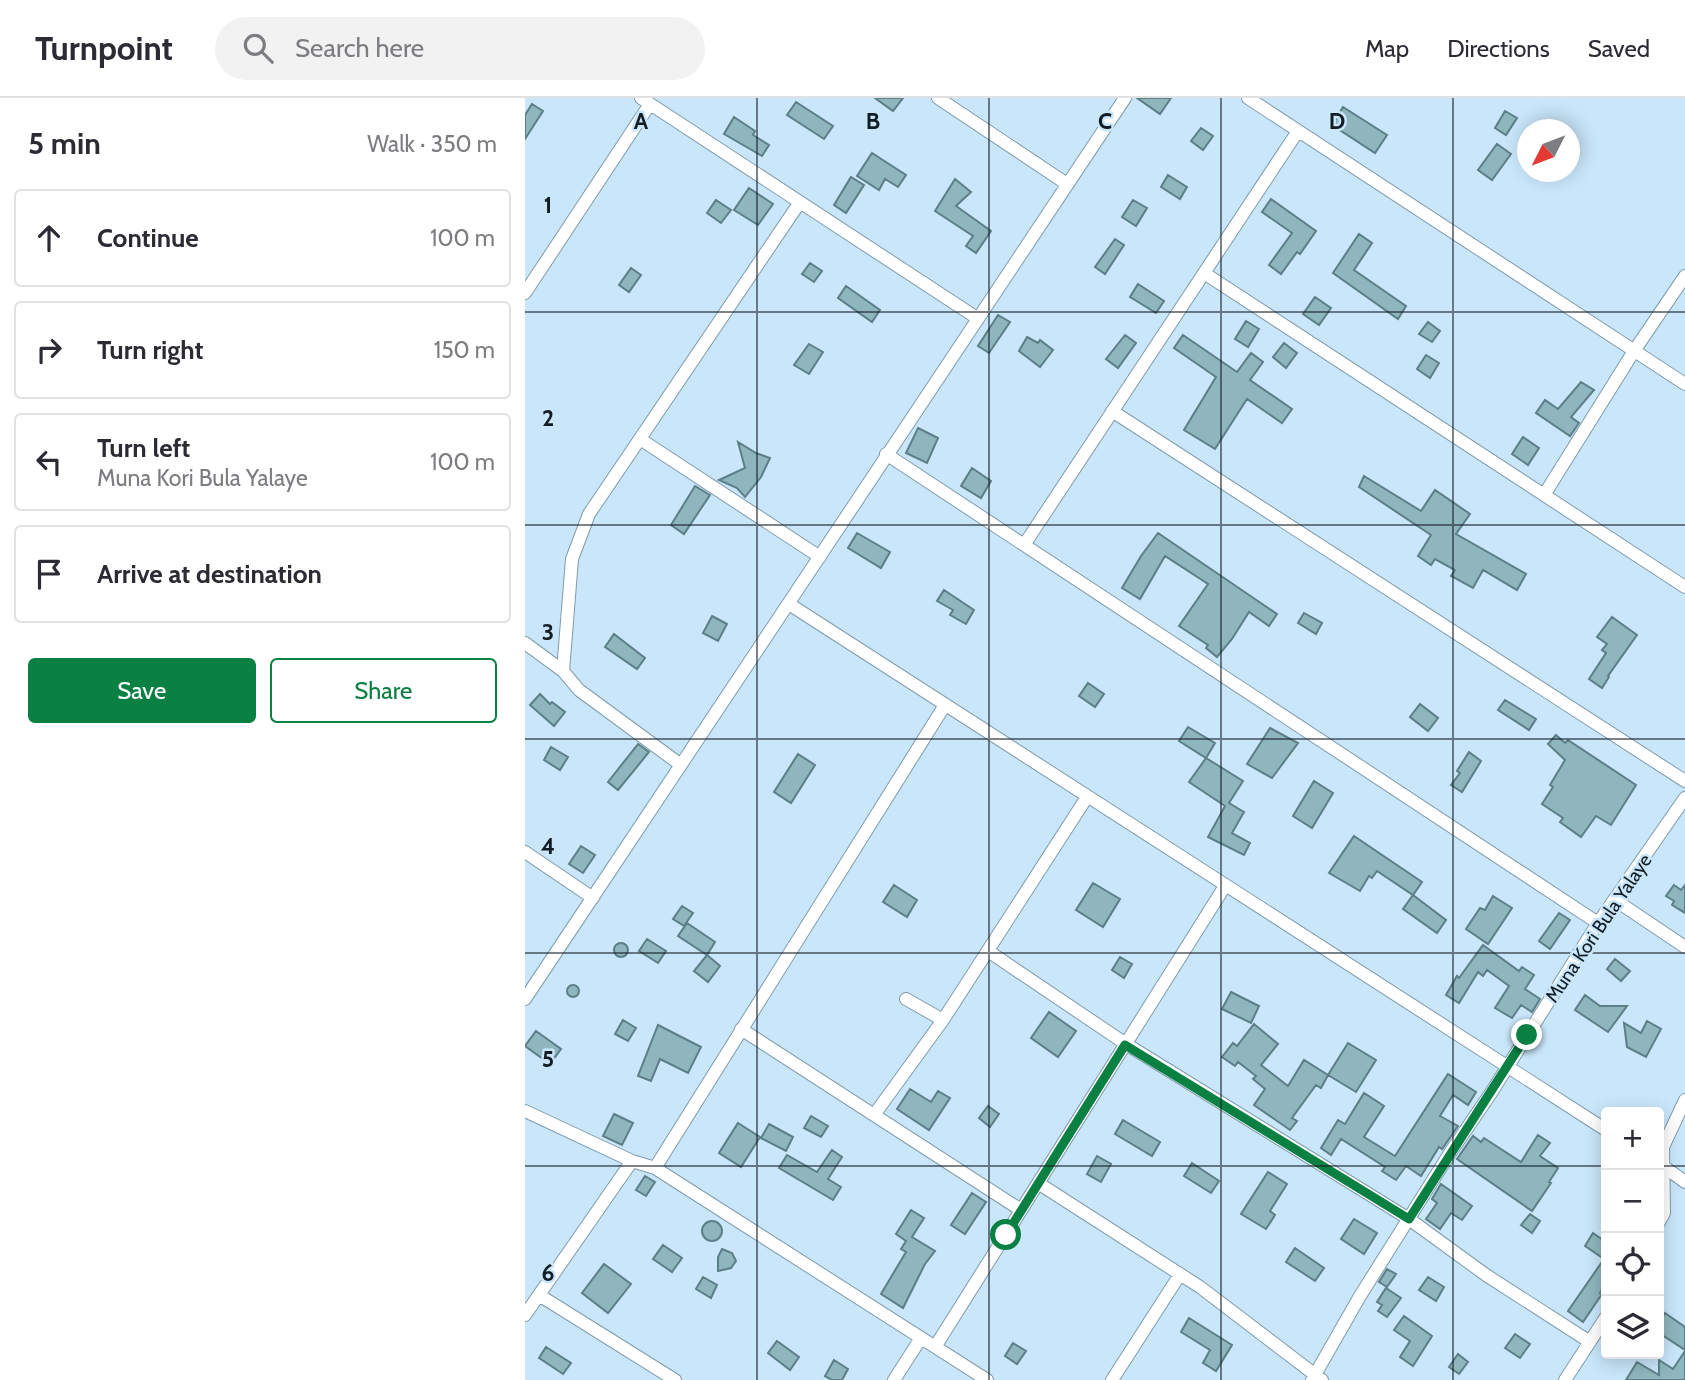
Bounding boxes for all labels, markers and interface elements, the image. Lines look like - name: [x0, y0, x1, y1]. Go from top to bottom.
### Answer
- search box: [215, 17, 705, 80]
- text: Turnpoint: [35, 28, 173, 68]
- icon: search: [239, 29, 277, 67]
- text: Search here: [295, 32, 424, 64]
- text: Map: [1365, 34, 1409, 63]
- text: Directions: [1447, 34, 1550, 63]
- text: Saved: [1588, 34, 1650, 63]
- text: A: [634, 107, 649, 135]
- text: B: [866, 107, 880, 135]
- text: C: [1098, 107, 1112, 135]
- text: D: [1329, 107, 1345, 135]
- north arrow: [1517, 119, 1580, 182]
- text: 5 min: [28, 125, 101, 162]
- text: Walk · 350 m: [367, 130, 497, 158]
- text: 1: [544, 191, 552, 219]
- icon: ahead: [30, 219, 68, 257]
- text: Continue: [97, 222, 199, 254]
- text: 100 m: [430, 224, 495, 252]
- icon: right: [30, 331, 68, 369]
- text: Turn right: [97, 334, 203, 366]
- text: 150 m: [434, 336, 495, 364]
- text: 2: [542, 404, 554, 432]
- text: Turn left: [97, 432, 190, 464]
- icon: left: [30, 443, 68, 481]
- text: 100 m: [430, 448, 495, 476]
- text: Muna Kori Bula Yalaye: [97, 464, 308, 492]
- icon: arrive: [30, 555, 68, 593]
- text: Arrive at destination: [97, 558, 322, 590]
- text: 3: [542, 618, 554, 646]
- button: Save: [28, 658, 256, 723]
- button: Share: [270, 658, 497, 723]
- text: 4: [541, 832, 555, 860]
- street label: Muna Kori Bula Yalaye: [1540, 849, 1657, 1007]
- route end: [1511, 1019, 1542, 1050]
- text: 5: [542, 1045, 554, 1073]
- map controls: [1601, 1107, 1664, 1359]
- button: +: [1601, 1107, 1664, 1170]
- button: −: [1601, 1170, 1664, 1233]
- route start: [990, 1219, 1021, 1250]
- button: locate: [1601, 1233, 1664, 1296]
- text: 6: [542, 1259, 554, 1287]
- button: layers: [1601, 1296, 1664, 1359]

